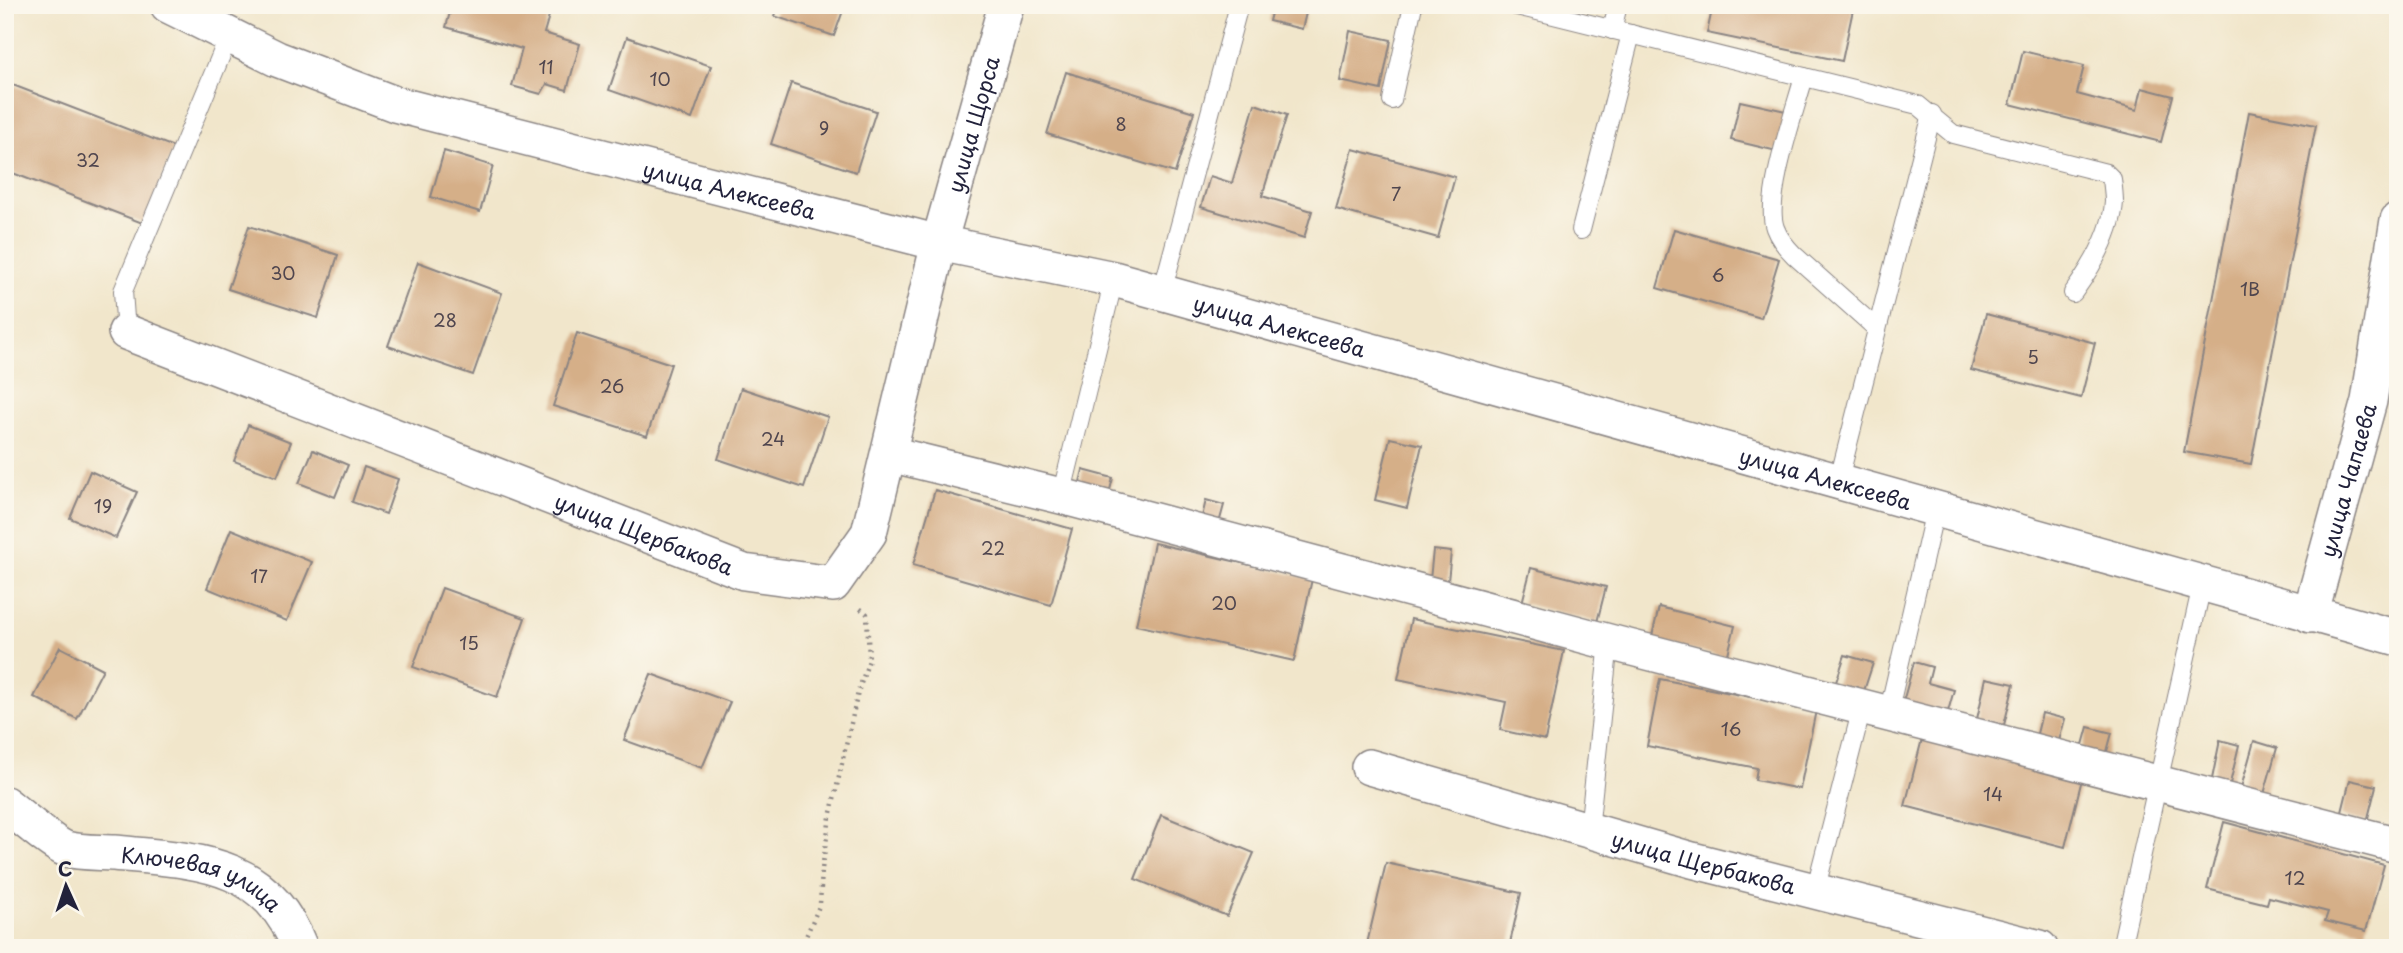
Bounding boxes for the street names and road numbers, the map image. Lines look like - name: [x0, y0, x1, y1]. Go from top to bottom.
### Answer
- street label: улица Щорса: [938, 52, 1007, 196]
- street label: улица Алексеева: [639, 152, 819, 227]
- street label: улица Алексеева: [1190, 286, 1369, 365]
- street label: улица Чапаева: [2311, 399, 2384, 561]
- street label: улица Алексеева: [1736, 439, 1915, 517]
- street label: улица Щербакова: [550, 484, 738, 582]
- street label: улица Щербакова: [1608, 822, 1799, 902]
- street label: Ключевая улица: [120, 838, 290, 919]

